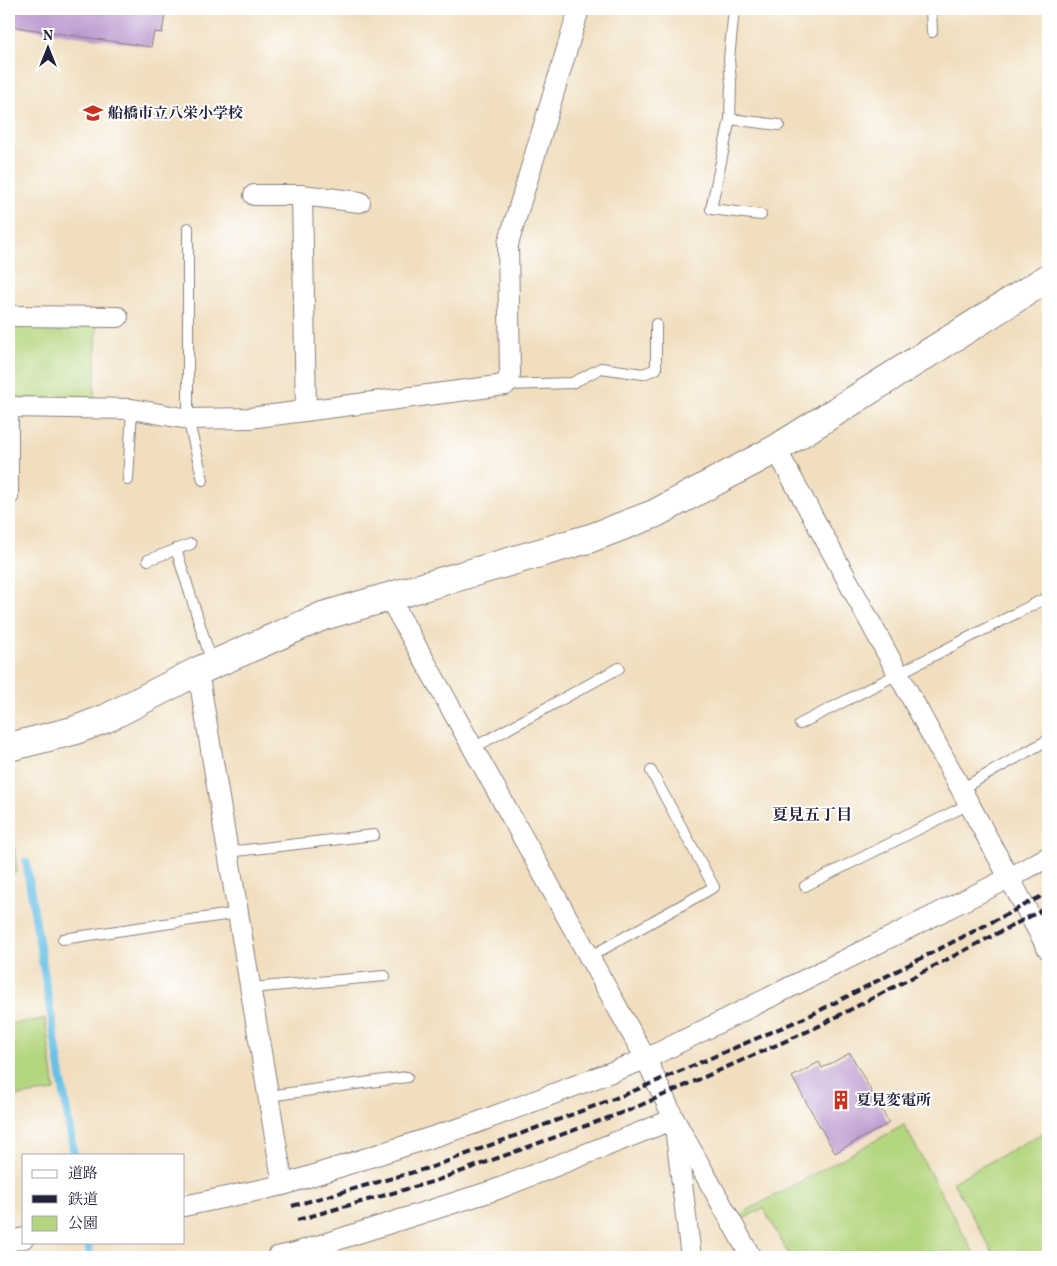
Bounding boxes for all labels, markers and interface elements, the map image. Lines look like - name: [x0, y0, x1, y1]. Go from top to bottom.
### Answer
- north arrow: [22, 22, 72, 72]
- text: N: [43, 27, 53, 46]
- school or university icon: 船橋市立八栄小学校: [82, 102, 104, 124]
- place label: 船橋市立八栄小学校: [108, 104, 243, 125]
- district label: 夏見五丁目: [772, 805, 852, 827]
- building icon: 夏見変電所: [830, 1089, 852, 1111]
- place label: 夏見変電所: [856, 1091, 931, 1112]
- legend: [22, 1154, 185, 1244]
- text: 道路: [68, 1164, 98, 1185]
- text: 鉄道: [68, 1190, 98, 1211]
- text: 公園: [68, 1214, 98, 1235]

